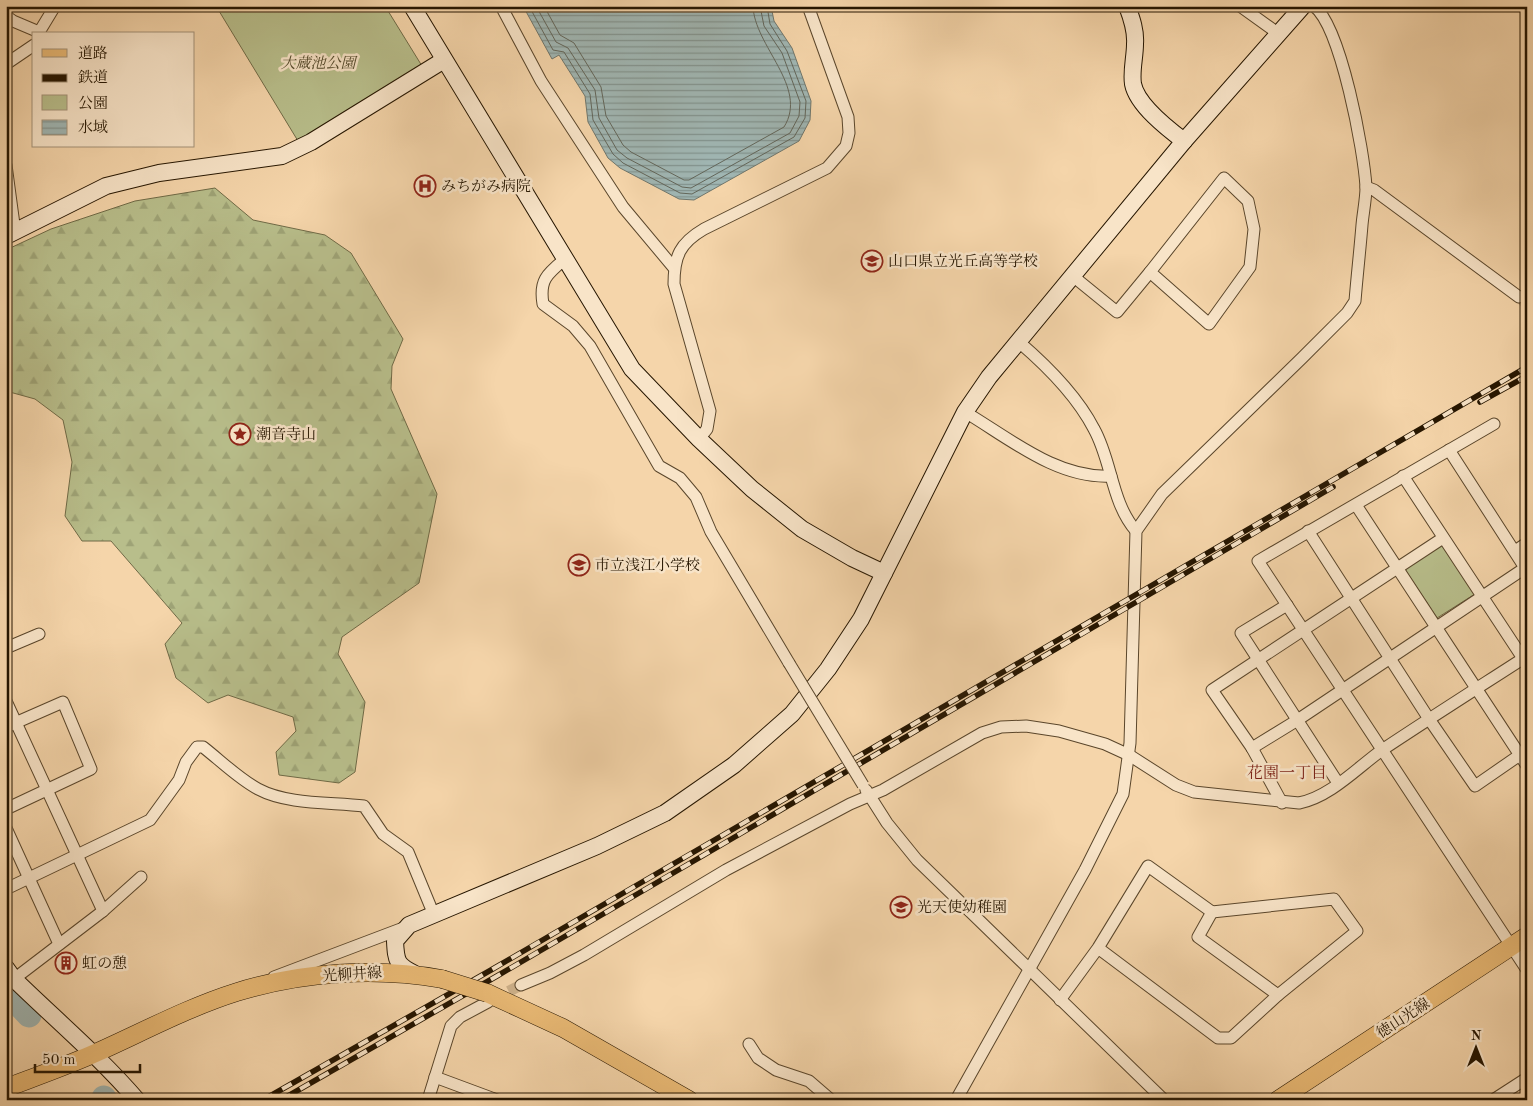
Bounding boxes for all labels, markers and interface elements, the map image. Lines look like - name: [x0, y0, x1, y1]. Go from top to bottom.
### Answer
- legend: [32, 32, 195, 148]
- text: 道路: [78, 45, 108, 62]
- park label: 大蔵池公園: [280, 55, 358, 72]
- text: 鉄道: [78, 69, 108, 86]
- text: 公園: [78, 95, 108, 112]
- text: 水域: [78, 119, 108, 136]
- hospital icon: みちがみ病院: [413, 174, 437, 198]
- place label: みちがみ病院: [441, 178, 531, 195]
- school or university icon: 山口県立光丘高等学校: [860, 249, 884, 273]
- place label: 山口県立光丘高等学校: [888, 253, 1038, 270]
- place icon: 潮音寺山: [228, 422, 252, 446]
- place label: 潮音寺山: [256, 426, 316, 443]
- school or university icon: 市立浅江小学校: [567, 553, 591, 577]
- place label: 市立浅江小学校: [595, 557, 700, 574]
- district label: 花園一丁目: [1247, 764, 1327, 782]
- school or university icon: 光天使幼稚園: [889, 895, 913, 919]
- place label: 光天使幼稚園: [917, 899, 1007, 916]
- building icon: 虹の憩: [54, 951, 78, 975]
- place label: 虹の憩: [82, 955, 127, 972]
- street label: 光柳井線: [322, 964, 383, 985]
- street label: 徳山光線: [1373, 995, 1433, 1042]
- north arrow: [1450, 1024, 1500, 1074]
- text: N: [1471, 1029, 1482, 1043]
- scale bar: [35, 1041, 140, 1073]
- text: 50 m: [42, 1053, 76, 1068]

